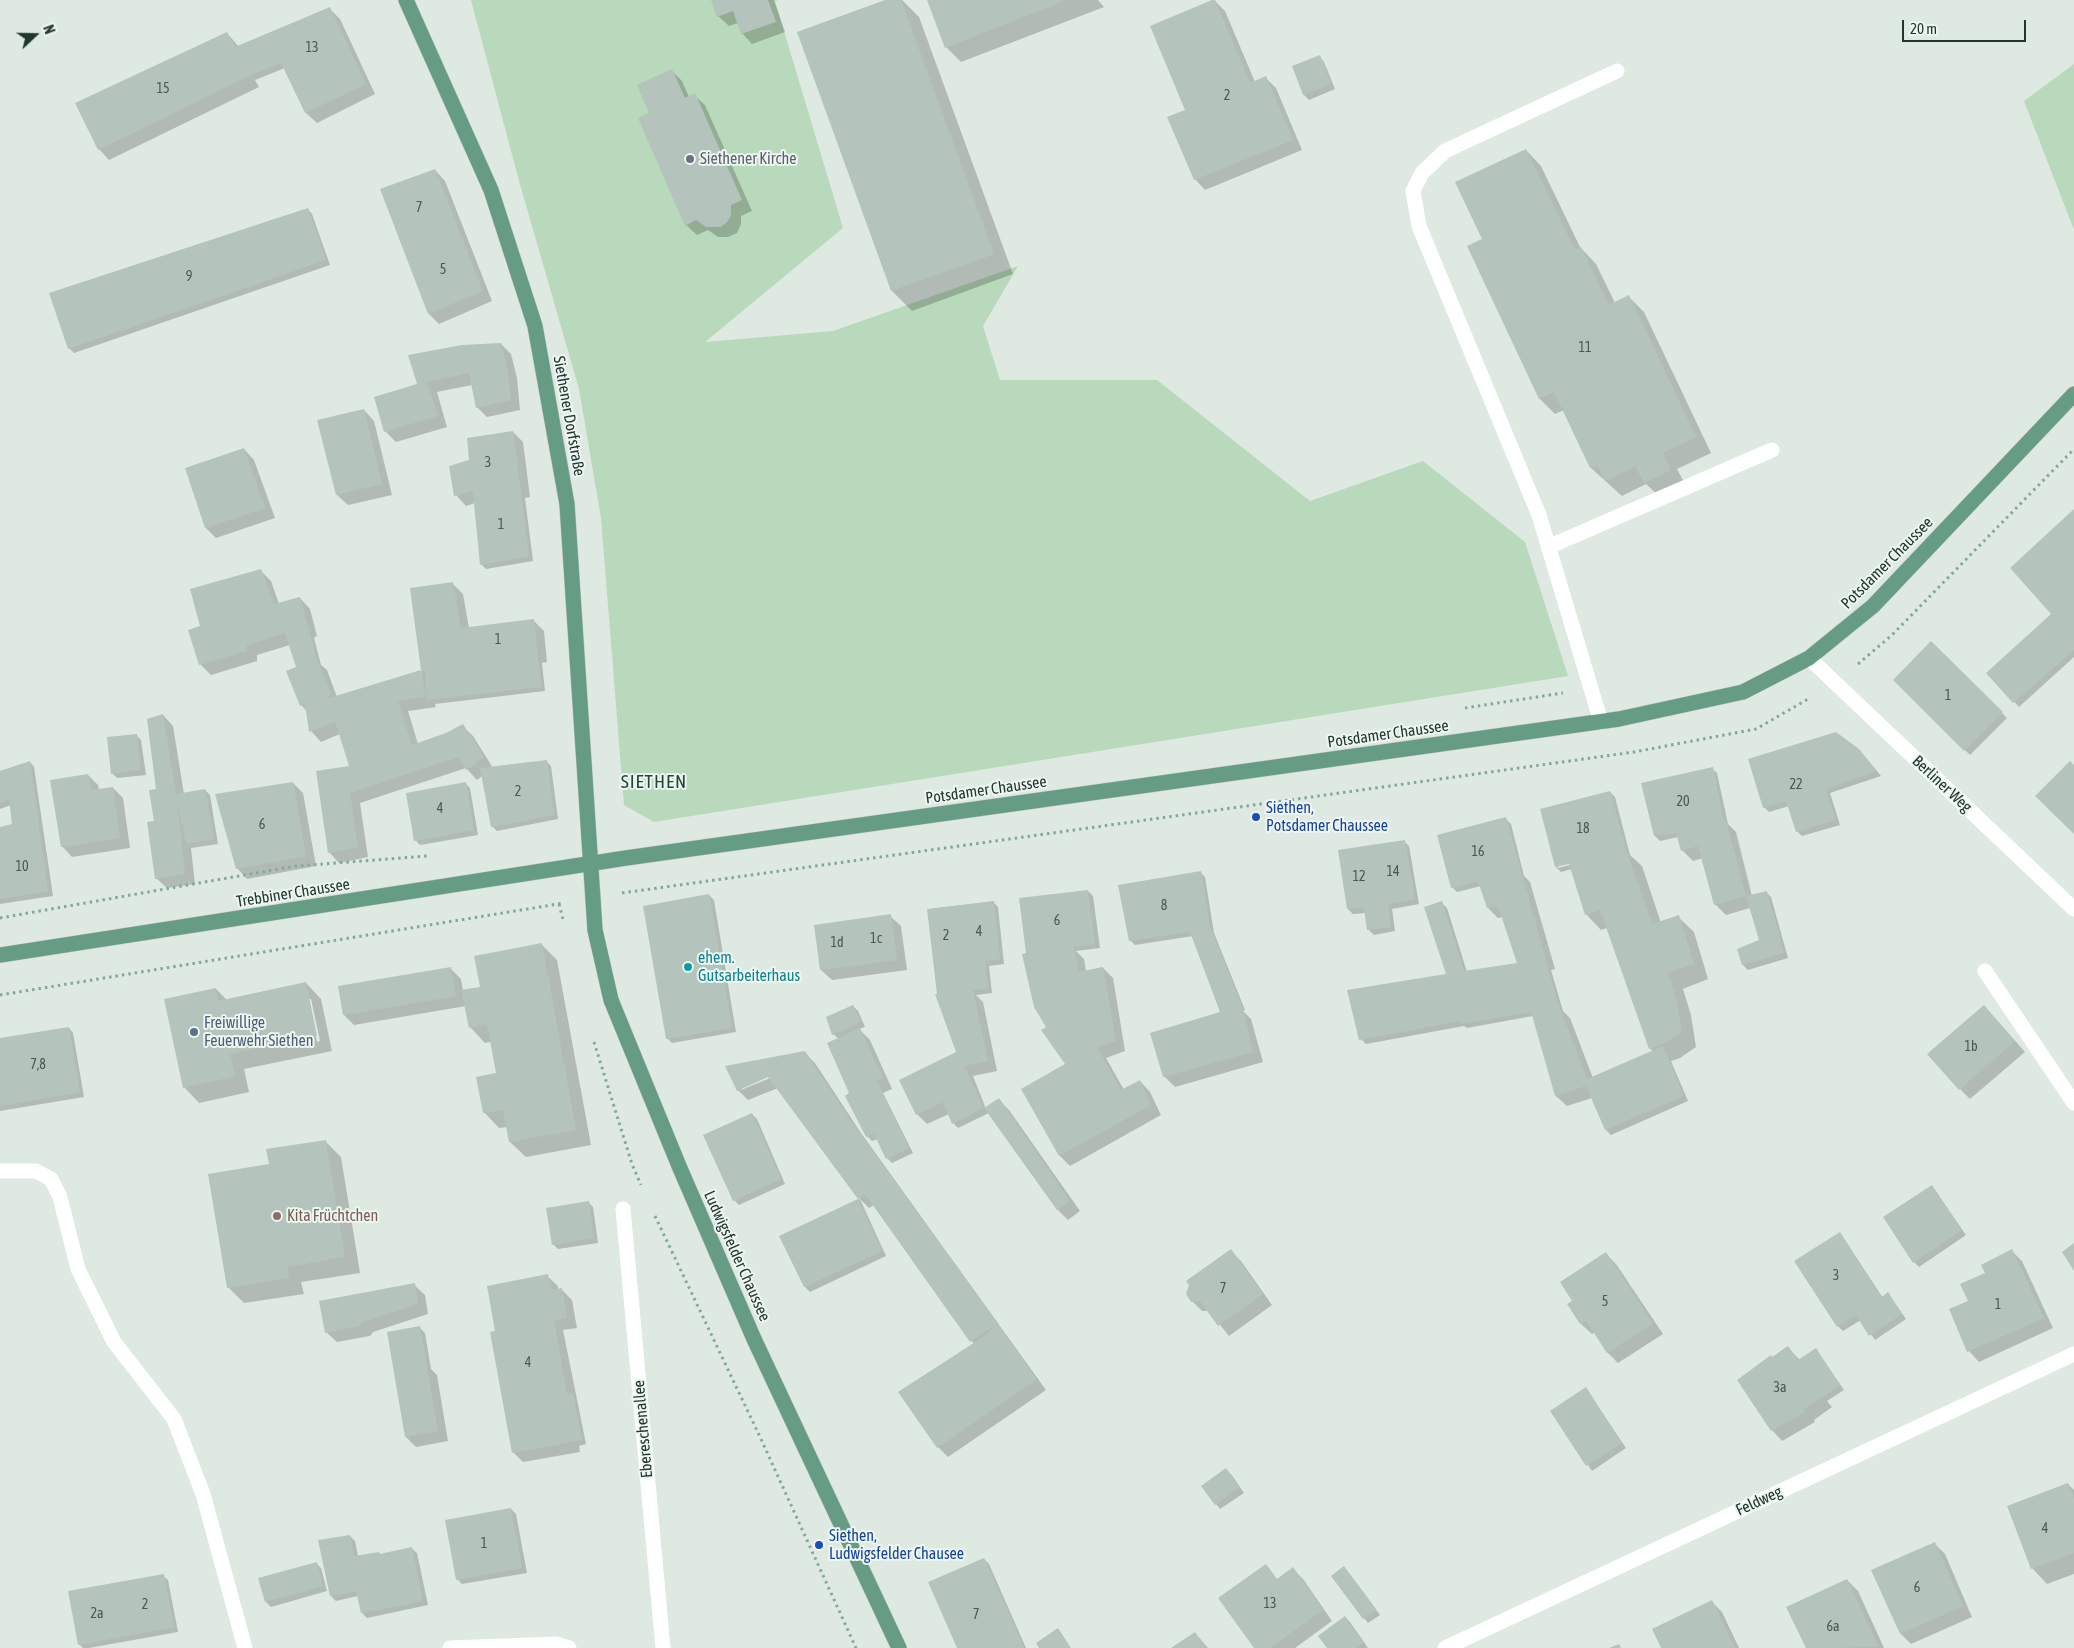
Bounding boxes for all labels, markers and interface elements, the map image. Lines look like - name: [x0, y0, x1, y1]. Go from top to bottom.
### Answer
- north arrow: [10, 10, 60, 60]
- scale bar: [1904, 10, 2028, 42]
- text: 20 m: [1910, 20, 1937, 37]
- text: N: [40, 23, 58, 36]
- house number: 13: [305, 40, 319, 56]
- house number: 15: [156, 81, 170, 97]
- house number: 2: [1224, 88, 1230, 104]
- place label: Siethener Kirche: [700, 149, 796, 169]
- marker: Siethener Kirche: [684, 153, 696, 165]
- house number: 7: [416, 200, 422, 216]
- house number: 5: [440, 262, 446, 278]
- house number: 9: [186, 269, 192, 285]
- house number: 11: [1578, 340, 1592, 356]
- street label: Siethener Dorfstraße: [549, 354, 589, 478]
- house number: 3: [485, 455, 491, 471]
- street label: Potsdamer Chaussee: [1837, 513, 1937, 613]
- house number: 1: [498, 517, 504, 533]
- house number: 1: [495, 632, 501, 648]
- house number: 1: [1945, 688, 1951, 704]
- street label: Potsdamer Chaussee: [1326, 716, 1450, 752]
- street label: Berliner Weg: [1908, 752, 1976, 816]
- district label: SIETHEN: [620, 771, 688, 793]
- street label: Potsdamer Chaussee: [924, 772, 1048, 808]
- house number: 22: [1789, 777, 1803, 793]
- house number: 2: [515, 784, 521, 800]
- house number: 20: [1676, 794, 1690, 810]
- place label: Siethen, Potsdamer Chaussee: [1266, 798, 1388, 836]
- house number: 4: [437, 801, 443, 817]
- marker: Siethen, Potsdamer Chaussee: [1250, 811, 1262, 823]
- house number: 6: [259, 817, 265, 833]
- house number: 18: [1576, 821, 1590, 837]
- house number: 16: [1471, 844, 1485, 860]
- house number: 10: [15, 859, 29, 875]
- house number: 14: [1386, 864, 1400, 880]
- house number: 12: [1352, 869, 1366, 885]
- street label: Trebbiner Chaussee: [235, 875, 351, 911]
- house number: 8: [1161, 898, 1167, 914]
- house number: 6: [1054, 913, 1060, 929]
- house number: 4: [976, 924, 982, 940]
- house number: 2: [943, 928, 949, 944]
- house number: 1c: [870, 931, 882, 947]
- house number: 1d: [830, 935, 844, 951]
- place label: ehem. Gutsarbeiterhaus: [698, 948, 800, 986]
- marker: ehem. Gutsarbeiterhaus: [682, 961, 694, 973]
- place label: Freiwillige Feuerwehr Siethen: [204, 1013, 313, 1051]
- marker: Freiwillige Feuerwehr Siethen: [188, 1026, 200, 1038]
- house number: 1b: [1964, 1039, 1978, 1055]
- house number: 7,8: [30, 1057, 46, 1073]
- street label: Ludwigsfelder Chaussee: [700, 1188, 774, 1324]
- place label: Kita Früchtchen: [287, 1206, 378, 1226]
- marker: Kita Früchtchen: [271, 1210, 283, 1222]
- house number: 3: [1833, 1268, 1839, 1284]
- house number: 7: [1220, 1281, 1226, 1297]
- house number: 5: [1602, 1294, 1608, 1310]
- house number: 1: [1995, 1297, 2001, 1313]
- house number: 4: [525, 1355, 531, 1371]
- street label: Ebereschenallee: [629, 1379, 657, 1479]
- house number: 3a: [1773, 1380, 1787, 1396]
- street label: Feldweg: [1733, 1482, 1785, 1520]
- house number: 4: [2042, 1521, 2048, 1537]
- place label: Siethen, Ludwigsfelder Chausee: [829, 1526, 964, 1564]
- house number: 1: [481, 1536, 487, 1552]
- marker: Siethen, Ludwigsfelder Chausee: [813, 1539, 825, 1551]
- house number: 6: [1914, 1580, 1920, 1596]
- house number: 13: [1263, 1596, 1277, 1612]
- house number: 2: [142, 1597, 148, 1613]
- house number: 2a: [90, 1606, 104, 1622]
- house number: 7: [973, 1607, 979, 1623]
- house number: 6a: [1826, 1619, 1840, 1635]

